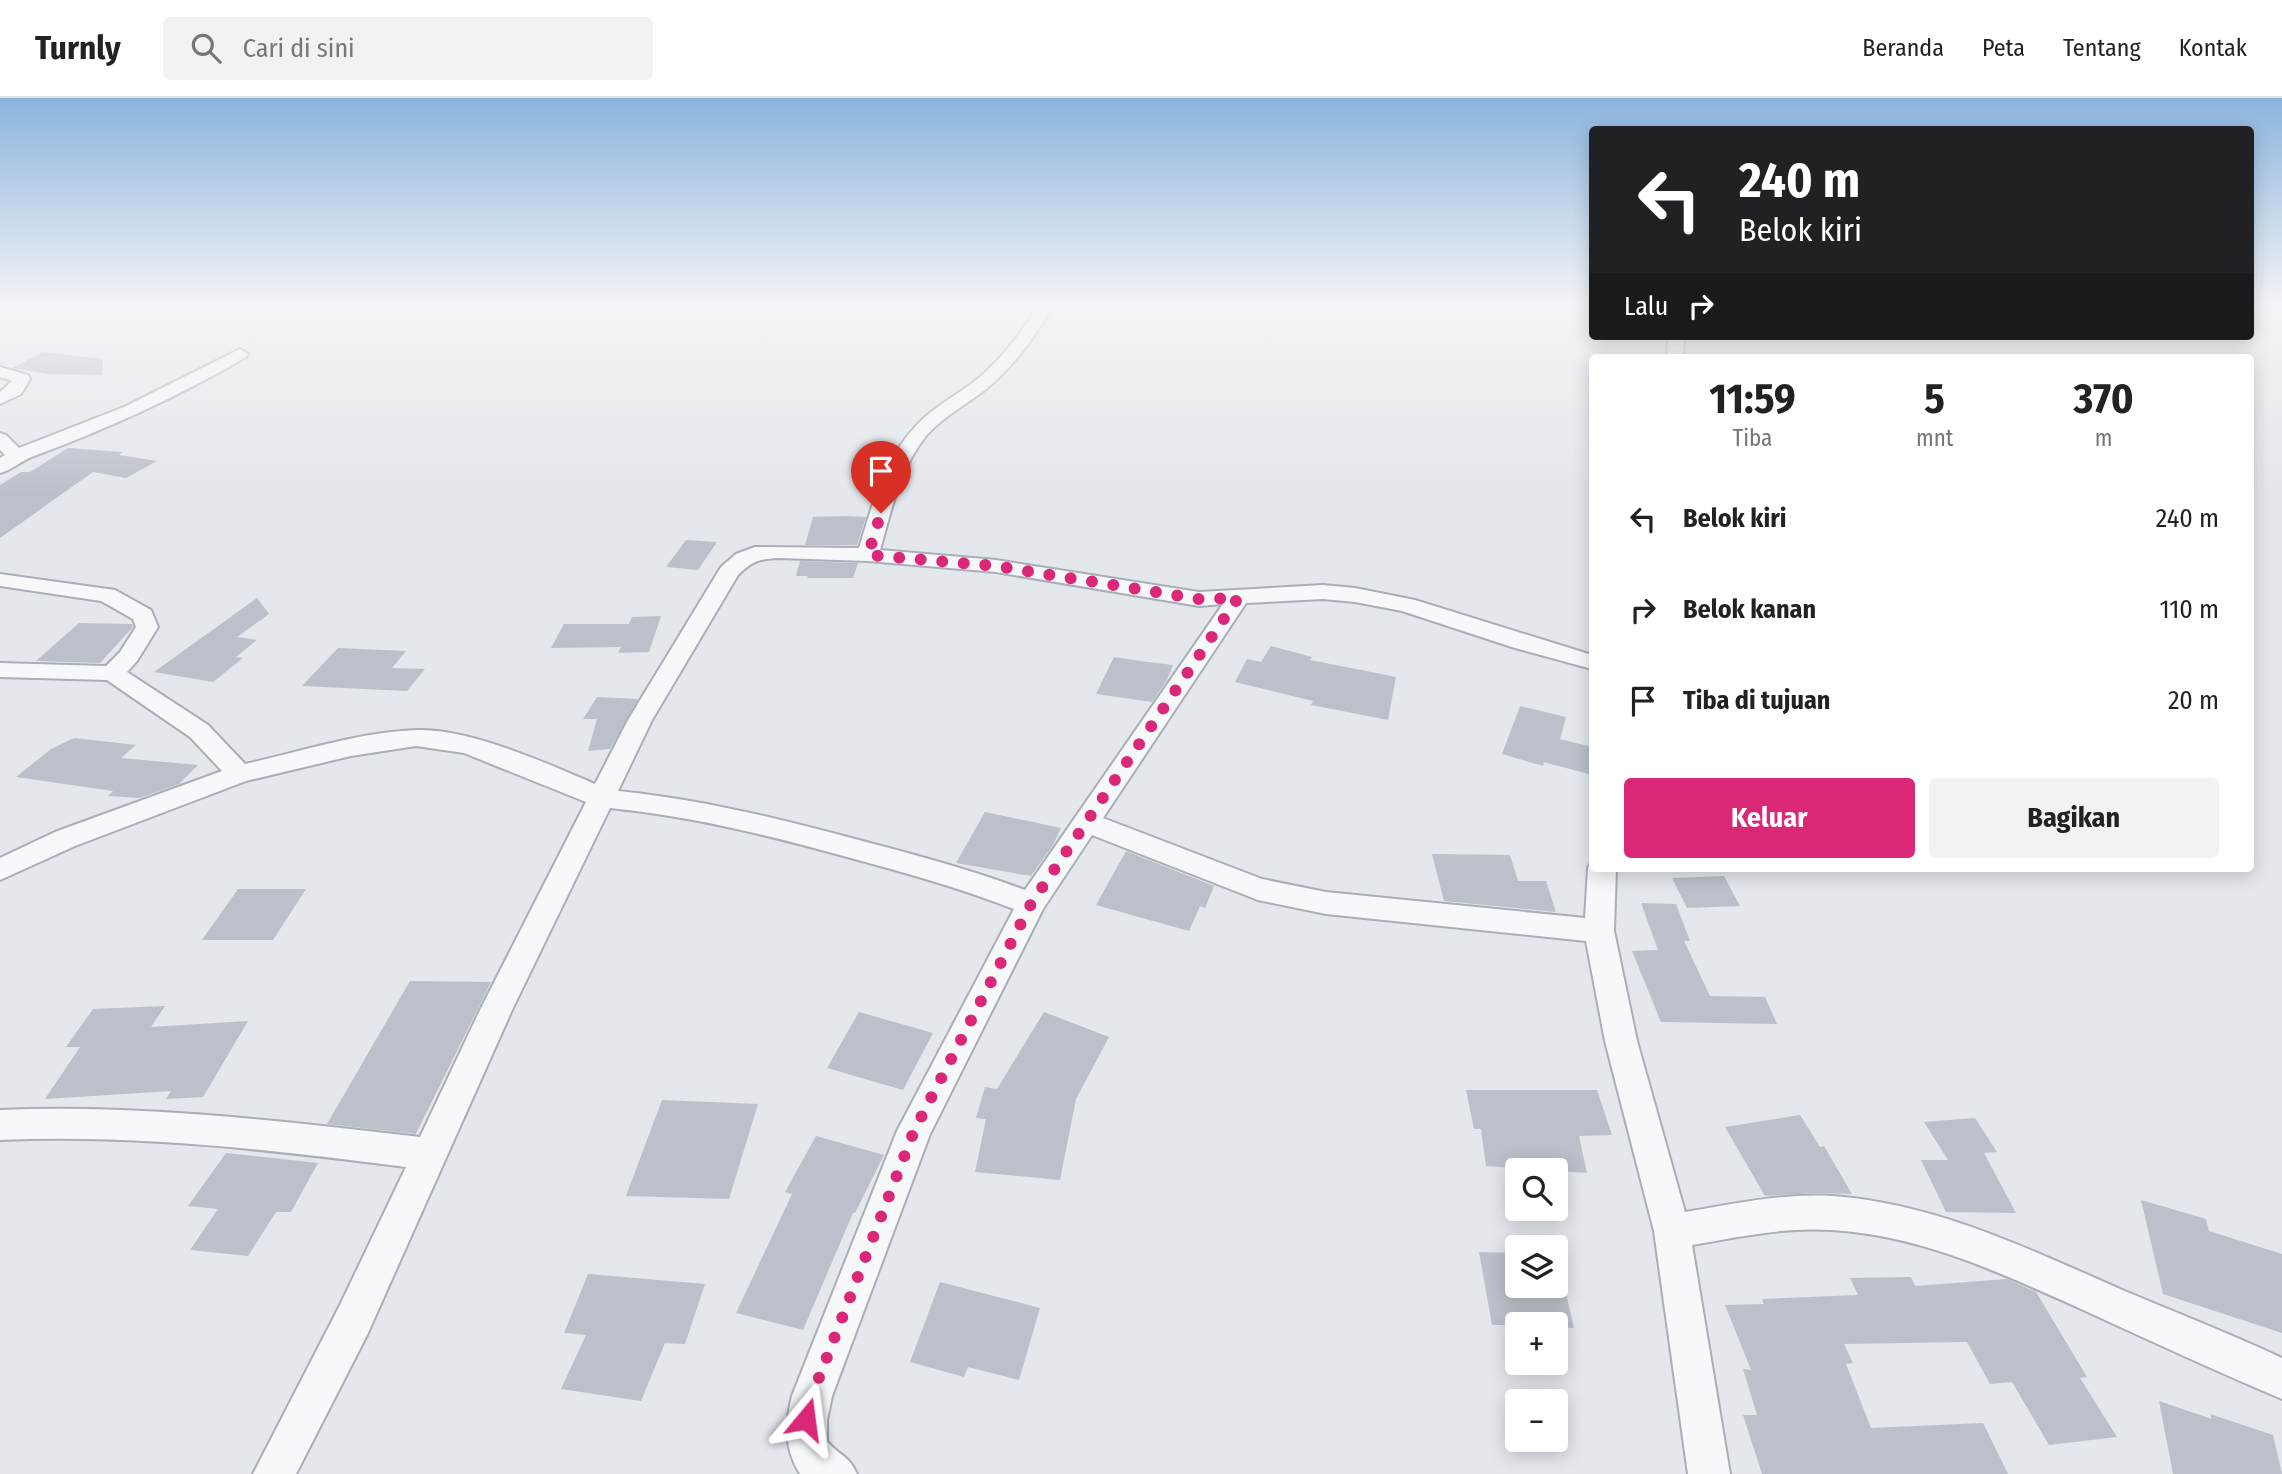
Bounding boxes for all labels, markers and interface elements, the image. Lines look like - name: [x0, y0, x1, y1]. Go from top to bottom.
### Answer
- search box: [163, 17, 653, 80]
- text: Turnly: [35, 28, 121, 68]
- icon: search: [187, 29, 225, 67]
- text: Cari di sini: [243, 33, 355, 64]
- text: Beranda: [1862, 34, 1944, 62]
- text: Peta: [1982, 34, 2025, 62]
- text: Tentang: [2063, 34, 2141, 62]
- text: Kontak: [2179, 34, 2247, 62]
- text: 240 m: [1739, 151, 1860, 210]
- icon: left: [1624, 154, 1715, 245]
- text: Belok kiri: [1739, 211, 1862, 249]
- icon: right: [1682, 287, 1720, 325]
- text: Lalu: [1624, 291, 1668, 322]
- text: 11:59: [1709, 374, 1796, 424]
- text: 5: [1924, 374, 1945, 424]
- text: 370: [2074, 374, 2134, 424]
- text: Tiba: [1733, 424, 1772, 452]
- text: mnt: [1916, 424, 1953, 452]
- text: m: [2095, 424, 2112, 452]
- pin: [851, 441, 911, 513]
- icon: arrive: [862, 452, 900, 490]
- icon: left: [1624, 500, 1662, 538]
- text: Belok kiri: [1683, 503, 1786, 534]
- text: 240 m: [2156, 503, 2219, 534]
- icon: right: [1624, 591, 1662, 629]
- text: Belok kanan: [1683, 594, 1816, 625]
- text: 110 m: [2159, 594, 2219, 625]
- icon: arrive: [1624, 682, 1662, 720]
- text: Tiba di tujuan: [1683, 685, 1830, 716]
- text: 20 m: [2168, 685, 2219, 716]
- button: Keluar: [1624, 778, 1915, 858]
- button: Bagikan: [1929, 778, 2219, 858]
- map controls: [1505, 1158, 1568, 1452]
- button: search: [1505, 1158, 1568, 1221]
- button: layers: [1505, 1235, 1568, 1298]
- button: +: [1505, 1312, 1568, 1375]
- position arrow: [769, 1382, 843, 1456]
- button: −: [1505, 1389, 1568, 1452]

